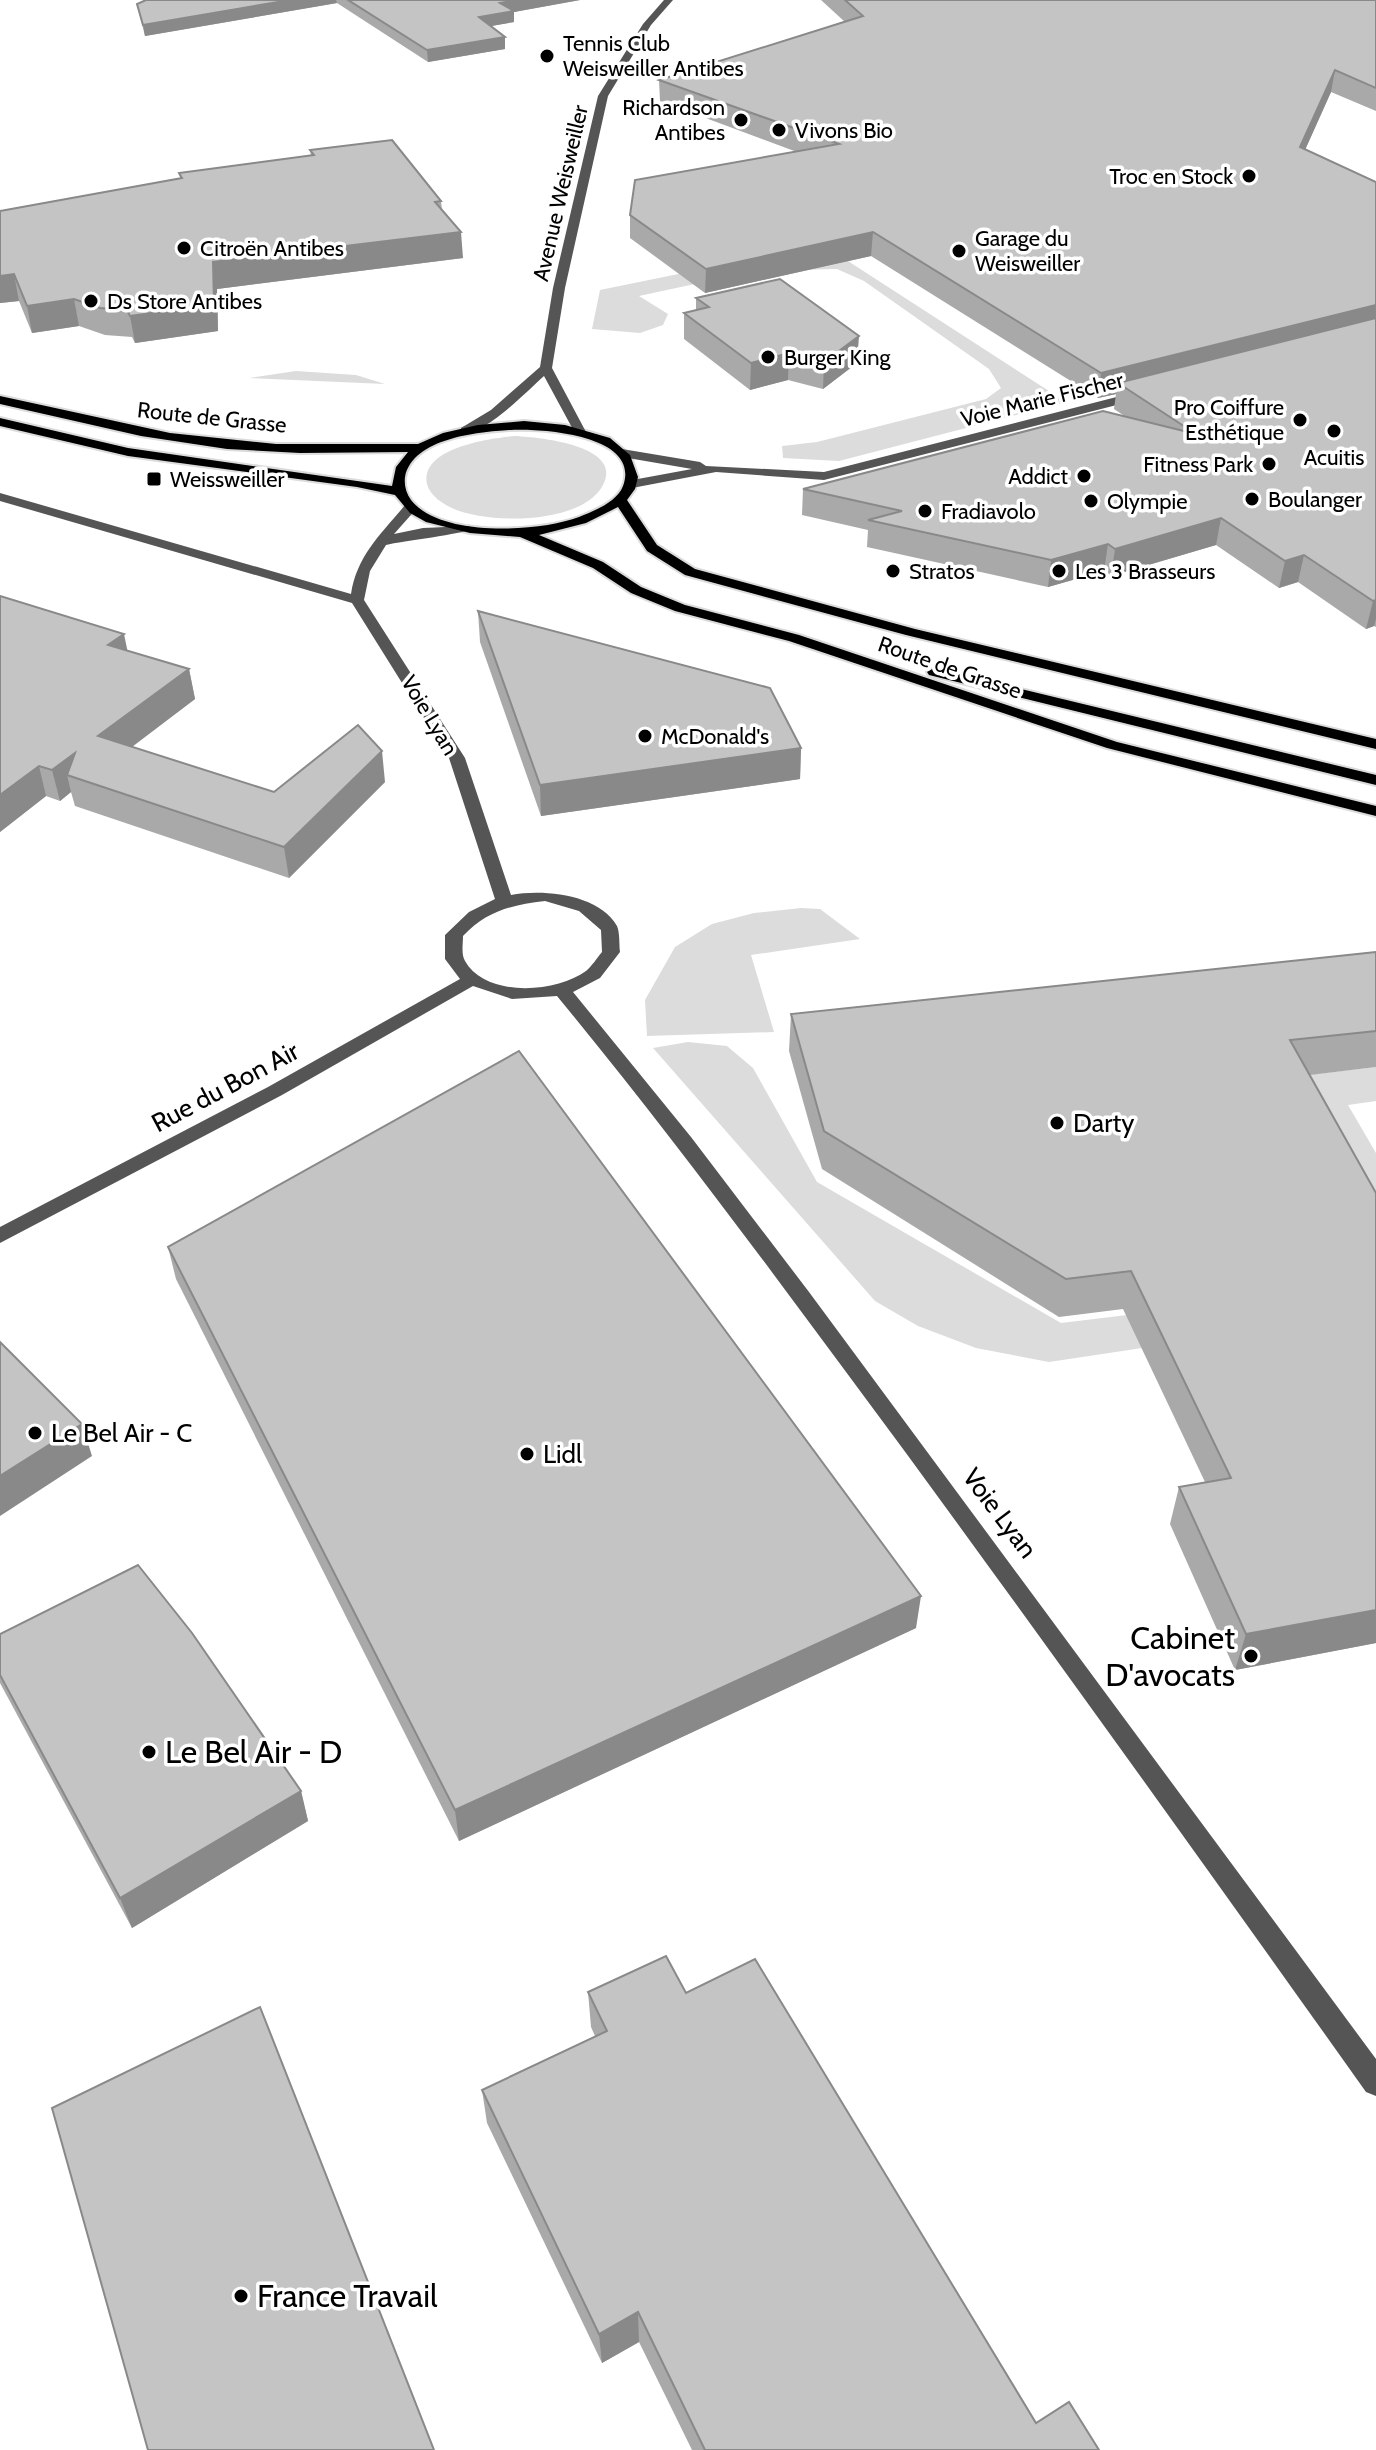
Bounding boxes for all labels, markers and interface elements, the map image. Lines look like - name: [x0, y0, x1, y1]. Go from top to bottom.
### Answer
- place label: Tennis Club Weisweiller Antibes: [563, 30, 744, 82]
- marker: Tennis Club Weisweiller Antibes: [538, 47, 556, 65]
- place label: Richardson Antibes: [622, 94, 725, 146]
- street label: Avenue Weisweiller: [527, 102, 594, 284]
- marker: Richardson Antibes: [732, 111, 750, 129]
- place label: Vivons Bio: [795, 117, 893, 144]
- marker: Vivons Bio: [770, 121, 788, 139]
- place label: Troc en Stock: [1109, 163, 1233, 190]
- marker: Troc en Stock: [1240, 167, 1258, 185]
- place label: Garage du Weisweiller: [975, 225, 1080, 277]
- place label: Citroën Antibes: [200, 235, 344, 262]
- marker: Citroën Antibes: [175, 239, 193, 257]
- marker: Garage du Weisweiller: [950, 242, 968, 260]
- place label: Ds Store Antibes: [107, 288, 262, 315]
- marker: Ds Store Antibes: [82, 292, 100, 310]
- place label: Burger King: [784, 344, 891, 371]
- marker: Burger King: [759, 348, 777, 366]
- street label: Voie Marie Fischer: [958, 366, 1126, 433]
- place label: Pro Coiffure Esthétique: [1174, 394, 1284, 446]
- street label: Route de Grasse: [136, 396, 288, 439]
- marker: Pro Coiffure Esthétique: [1291, 411, 1309, 429]
- marker: Acuitis: [1325, 422, 1343, 440]
- place label: Acuitis: [1304, 444, 1364, 471]
- place label: Fitness Park: [1143, 451, 1253, 478]
- marker: Fitness Park: [1260, 455, 1278, 473]
- place label: Addict: [1008, 463, 1069, 490]
- place label: Weissweiller: [170, 466, 284, 493]
- marker: Addict: [1075, 467, 1093, 485]
- marker: Weissweiller: [145, 470, 163, 488]
- place label: Boulanger: [1268, 486, 1362, 513]
- place label: Olympie: [1107, 488, 1187, 515]
- marker: Boulanger: [1243, 490, 1261, 508]
- marker: Olympie: [1082, 492, 1100, 510]
- place label: Fradiavolo: [941, 498, 1036, 525]
- marker: Fradiavolo: [916, 502, 934, 520]
- place label: Stratos: [909, 558, 975, 585]
- place label: Les 3 Brasseurs: [1075, 558, 1215, 585]
- marker: Stratos: [884, 562, 902, 580]
- marker: Les 3 Brasseurs: [1050, 562, 1068, 580]
- street label: Route de Grasse: [875, 630, 1025, 705]
- street label: Voie Lyan: [395, 670, 464, 760]
- place label: McDonald's: [661, 723, 769, 750]
- marker: McDonald's: [636, 727, 654, 745]
- street label: Rue du Bon Air: [146, 1034, 305, 1139]
- place label: Darty: [1073, 1107, 1134, 1139]
- marker: Darty: [1048, 1114, 1066, 1132]
- place label: Le Bel Air - C: [51, 1417, 192, 1449]
- marker: Le Bel Air - C: [26, 1424, 44, 1442]
- place label: Lidl: [543, 1438, 582, 1470]
- marker: Lidl: [518, 1445, 536, 1463]
- street label: Voie Lyan: [956, 1462, 1044, 1564]
- place label: Cabinet D'avocats: [1105, 1618, 1235, 1694]
- marker: Cabinet D'avocats: [1242, 1647, 1260, 1665]
- place label: Le Bel Air - D: [165, 1732, 342, 1771]
- marker: Le Bel Air - D: [140, 1743, 158, 1761]
- place label: France Travail: [257, 2276, 438, 2315]
- marker: France Travail: [232, 2287, 250, 2305]

